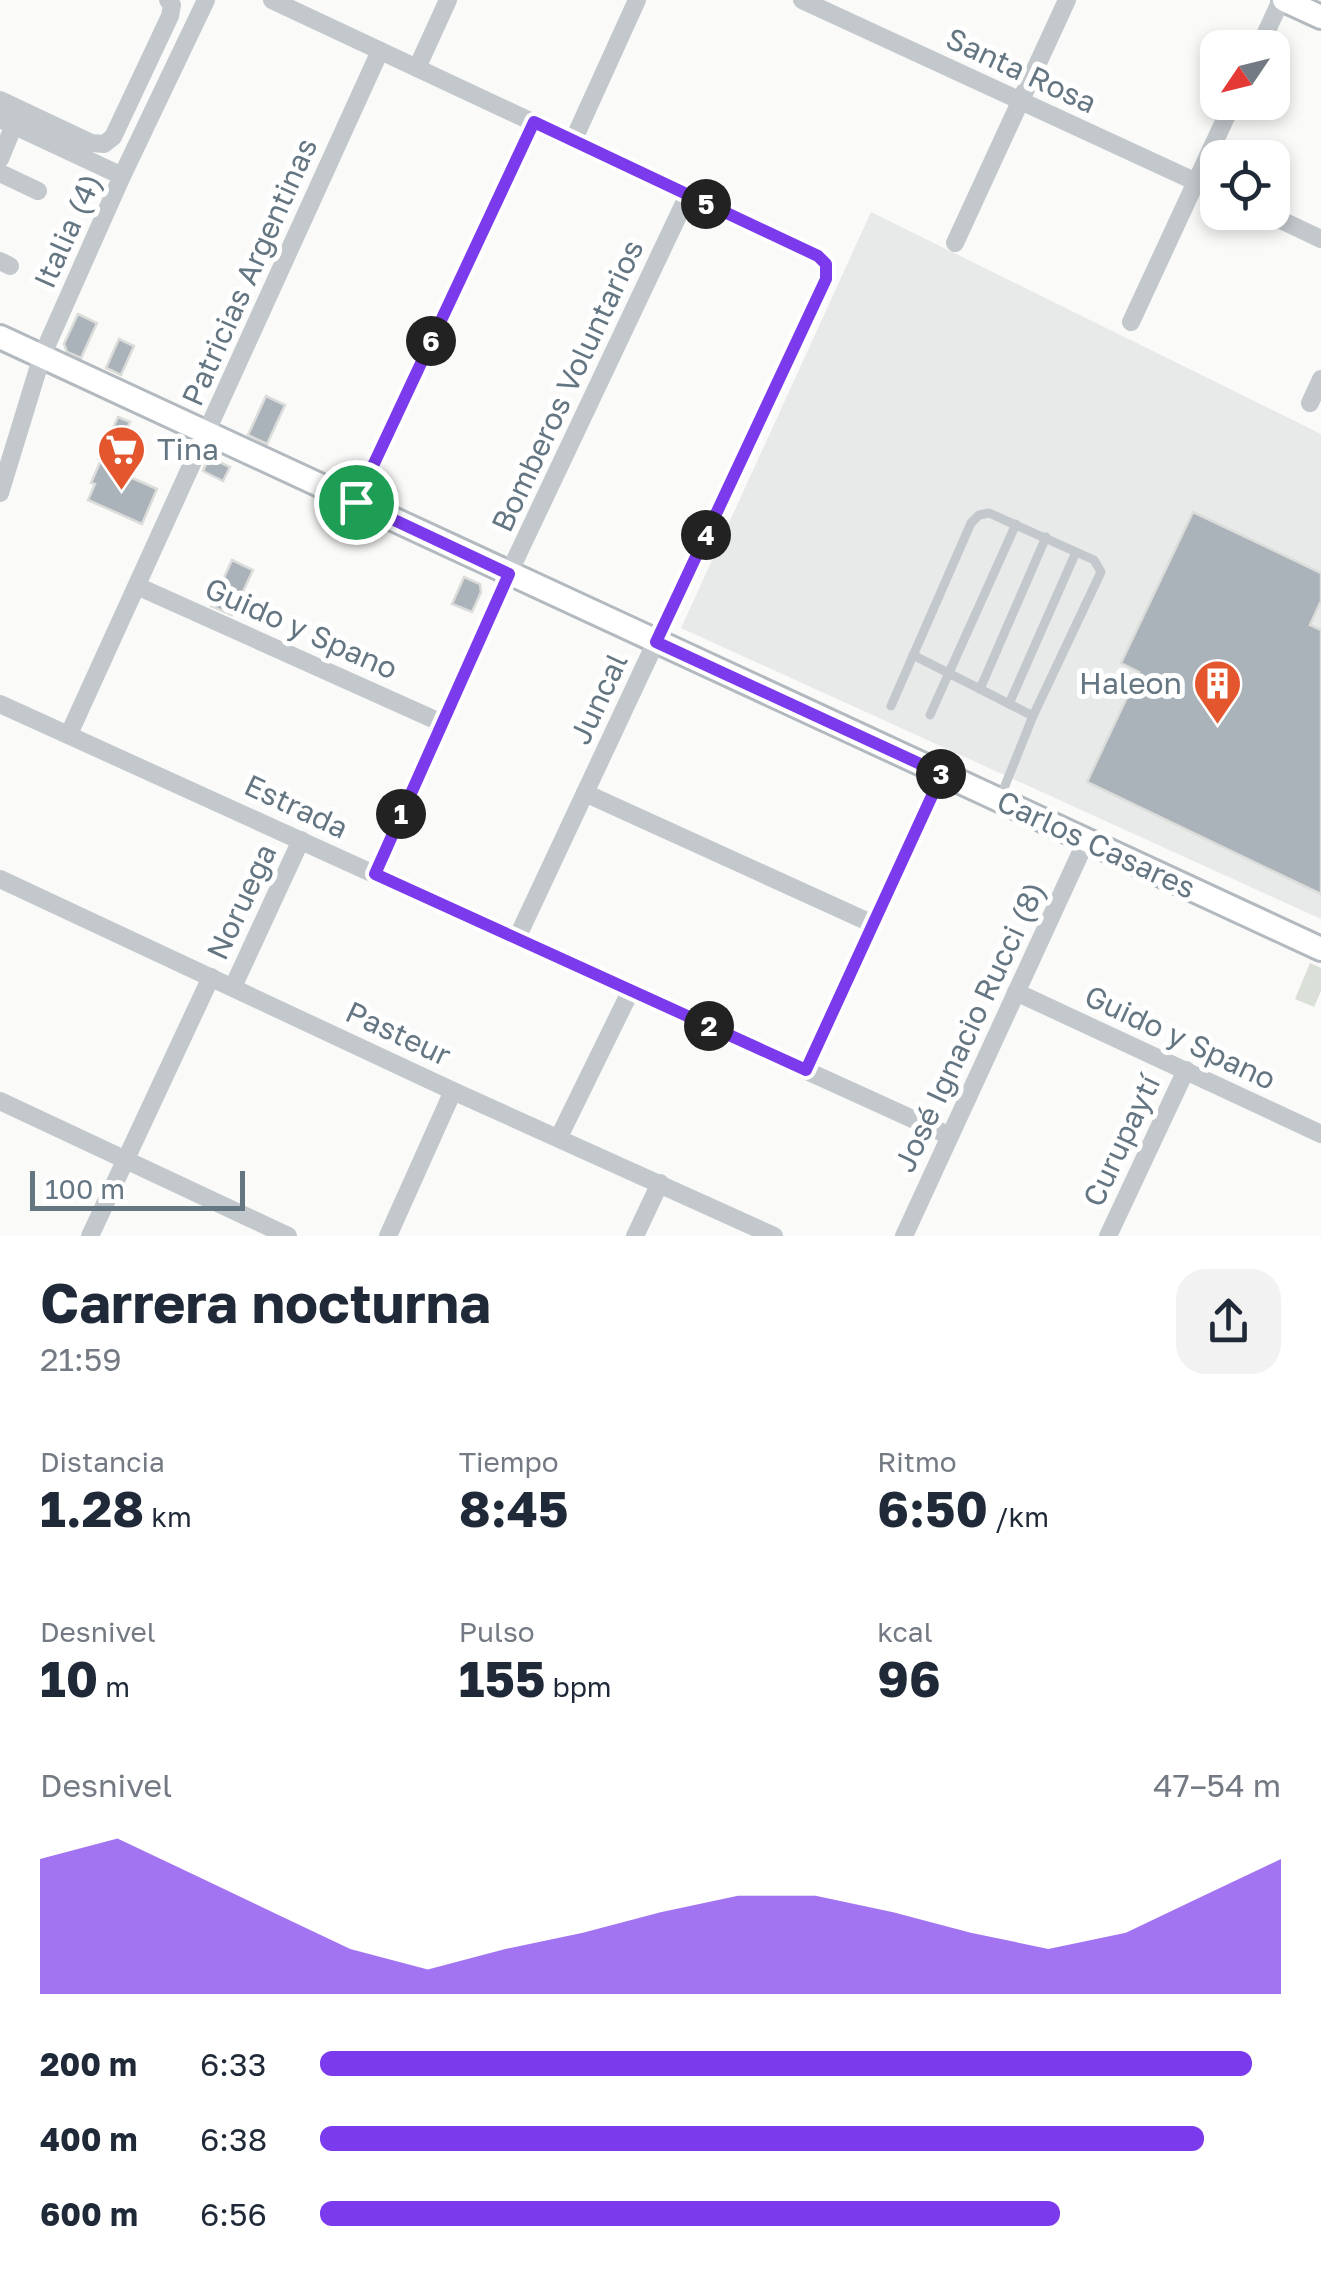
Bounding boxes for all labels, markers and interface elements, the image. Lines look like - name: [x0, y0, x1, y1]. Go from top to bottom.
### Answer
- street label: Santa Rosa: [941, 20, 1102, 121]
- north arrow: [1200, 30, 1290, 120]
- map controls: [1200, 30, 1290, 230]
- street label: Patricias Argentinas: [174, 132, 324, 411]
- button: locate: [1200, 140, 1290, 230]
- street label: Italia (4): [26, 168, 108, 293]
- pin: 5: [681, 179, 731, 229]
- text: 5: [697, 187, 715, 220]
- street label: Bomberos Voluntarios: [484, 234, 651, 537]
- pin: 6: [406, 316, 456, 366]
- text: 6: [422, 324, 440, 357]
- supermarket icon: Tina: [96, 424, 148, 492]
- place label: Tina: [157, 431, 219, 467]
- pin: [314, 460, 399, 545]
- icon: arrive: [329, 475, 384, 530]
- pin: 4: [681, 510, 731, 560]
- text: 4: [697, 518, 715, 551]
- street label: Guido y Spano: [200, 570, 403, 687]
- street label: Juncal: [561, 647, 635, 750]
- building icon: Haleon: [1191, 658, 1243, 726]
- place label: Haleon: [1079, 665, 1182, 701]
- pin: 3: [916, 749, 966, 799]
- text: 3: [932, 757, 950, 790]
- street label: Estrada: [239, 767, 354, 846]
- street label: Carlos Casares: [992, 782, 1201, 906]
- pin: 1: [376, 789, 426, 839]
- text: 1: [394, 797, 408, 830]
- street label: Noruega: [199, 838, 283, 965]
- street label: José Ignacio Rucci (8): [886, 876, 1052, 1177]
- street label: Guido y Spano: [1079, 977, 1282, 1097]
- street label: Pasteur: [340, 993, 457, 1073]
- pin: 2: [684, 1001, 734, 1051]
- text: 2: [700, 1009, 718, 1042]
- street label: Curupaytí: [1075, 1067, 1168, 1212]
- scale bar: [30, 1166, 245, 1210]
- text: 100 m: [45, 1172, 125, 1205]
- text: Carrera nocturna: [40, 1269, 491, 1335]
- button: share: [1176, 1269, 1281, 1374]
- text: 21:59: [40, 1340, 122, 1378]
- text: Distancia: [40, 1445, 165, 1478]
- text: Tiempo: [459, 1445, 559, 1478]
- text: Ritmo: [877, 1445, 957, 1478]
- text: 1.28: [40, 1478, 144, 1538]
- text: 8:45: [459, 1478, 568, 1538]
- text: 6:50: [877, 1478, 988, 1538]
- text: km: [144, 1500, 192, 1533]
- text: /km: [988, 1500, 1049, 1533]
- text: Desnivel: [40, 1615, 156, 1648]
- text: Pulso: [459, 1615, 535, 1648]
- text: kcal: [877, 1615, 933, 1648]
- text: 10: [40, 1648, 98, 1708]
- text: 155: [459, 1648, 545, 1708]
- text: 96: [877, 1648, 941, 1708]
- text: m: [98, 1670, 130, 1703]
- text: bpm: [545, 1670, 612, 1703]
- text: Desnivel: [40, 1766, 172, 1804]
- text: 47–54 m: [1153, 1766, 1281, 1804]
- text: 200 m: [40, 2045, 137, 2083]
- text: 6:33: [200, 2045, 266, 2083]
- text: 400 m: [40, 2120, 138, 2158]
- text: 6:38: [200, 2120, 267, 2158]
- text: 600 m: [40, 2195, 138, 2233]
- text: 6:56: [200, 2195, 267, 2233]

